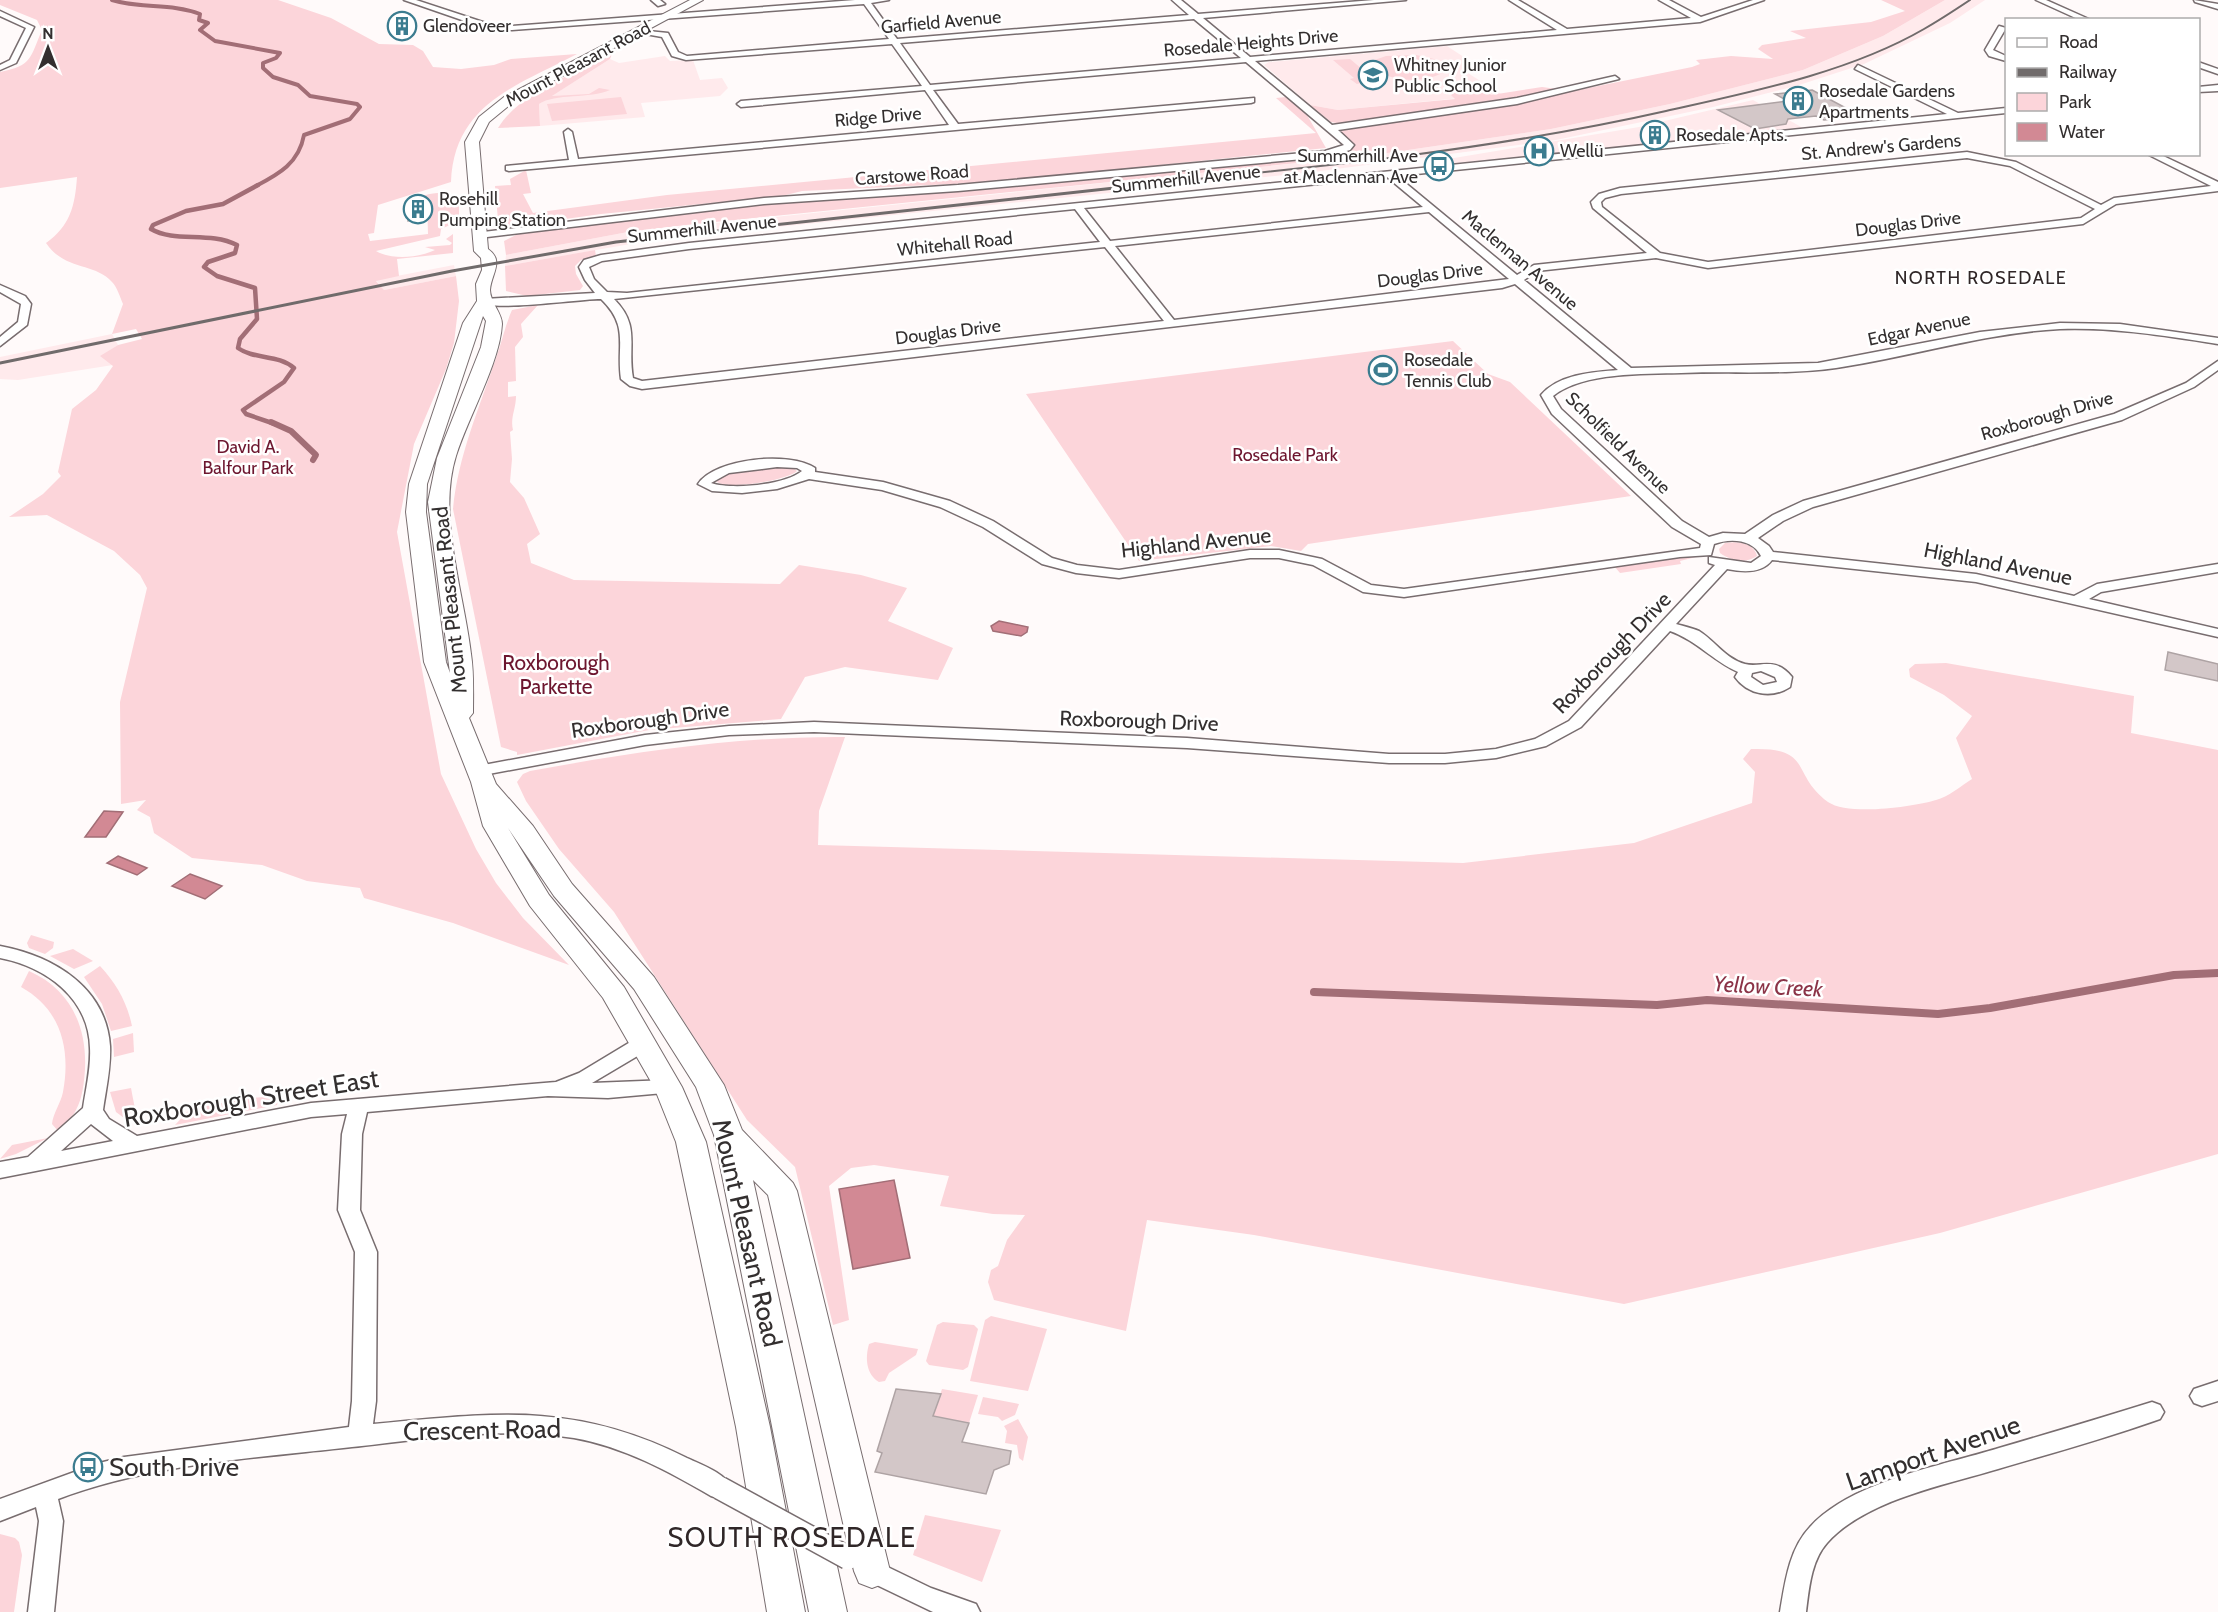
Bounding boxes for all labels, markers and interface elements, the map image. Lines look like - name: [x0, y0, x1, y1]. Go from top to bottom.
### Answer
- street label: Garfield Avenue: [880, 6, 1002, 38]
- building icon: Glendoveer: [386, 10, 418, 42]
- place label: Glendoveer: [423, 15, 511, 37]
- street label: Mount Pleasant Road: [502, 16, 654, 112]
- north arrow: [18, 18, 78, 78]
- legend: [2005, 18, 2200, 156]
- text: N: [42, 24, 54, 43]
- street label: Rosedale Heights Drive: [1163, 24, 1339, 62]
- text: Road: [2059, 31, 2098, 53]
- place label: Whitney Junior Public School: [1394, 54, 1507, 97]
- school or university icon: Whitney Junior Public School: [1357, 59, 1389, 91]
- text: Railway: [2059, 61, 2117, 83]
- place label: Rosedale Gardens Apartments: [1819, 80, 1955, 123]
- building icon: Rosedale Gardens Apartments: [1782, 85, 1814, 117]
- text: Park: [2059, 91, 2092, 113]
- street label: Ridge Drive: [834, 102, 922, 132]
- building icon: Rosedale Apts.: [1639, 119, 1671, 151]
- text: Water: [2059, 121, 2105, 143]
- place label: Rosedale Apts.: [1676, 124, 1787, 146]
- street label: St. Andrew's Gardens: [1800, 129, 1962, 165]
- hospital icon: Wellü: [1523, 135, 1555, 167]
- place label: Wellü: [1560, 140, 1603, 162]
- place label: Summerhill Ave at Maclennan Ave: [1283, 145, 1418, 188]
- bus stop icon: Summerhill Ave at Maclennan Ave: [1423, 150, 1455, 182]
- street label: Carstowe Road: [854, 160, 970, 190]
- street label: Summerhill Avenue: [1111, 160, 1261, 198]
- place label: Rosehill Pumping Station: [439, 188, 566, 231]
- building icon: Rosehill Pumping Station: [402, 193, 434, 225]
- street label: Maclennan Avenue: [1458, 205, 1582, 315]
- street label: Douglas Drive: [1854, 207, 1962, 241]
- street label: Summerhill Avenue: [627, 210, 777, 248]
- street label: Whitehall Road: [896, 227, 1014, 261]
- street label: Douglas Drive: [1376, 258, 1484, 292]
- district label: NORTH ROSEDALE: [1895, 267, 2067, 289]
- street label: Edgar Avenue: [1866, 307, 1972, 351]
- street label: Douglas Drive: [894, 315, 1002, 349]
- place label: Rosedale Tennis Club: [1404, 349, 1492, 392]
- sports icon: Rosedale Tennis Club: [1367, 354, 1399, 386]
- street label: Roxborough Drive: [1978, 387, 2116, 445]
- street label: Scholfield Avenue: [1561, 388, 1675, 498]
- park label: David A. Balfour Park: [203, 436, 294, 479]
- park label: Rosedale Park: [1232, 444, 1339, 466]
- street label: Mount Pleasant Road: [427, 505, 472, 695]
- street label: Highland Avenue: [1120, 522, 1272, 563]
- street label: Highland Avenue: [1922, 537, 2075, 590]
- street label: Roxborough Drive: [1547, 587, 1676, 719]
- park label: Roxborough Parkette: [502, 650, 610, 699]
- street label: Roxborough Drive: [569, 696, 731, 743]
- street label: Roxborough Drive: [1059, 705, 1219, 736]
- water label: Yellow Creek: [1713, 970, 1824, 1003]
- street label: Roxborough Street East: [121, 1062, 381, 1134]
- street label: Mount Pleasant Road: [705, 1116, 789, 1350]
- street label: Lamport Avenue: [1842, 1408, 2024, 1498]
- street label: Crescent Road: [403, 1413, 561, 1447]
- bus stop icon: South Drive: [72, 1451, 104, 1483]
- place label: South Drive: [109, 1451, 239, 1483]
- district label: SOUTH ROSEDALE: [668, 1521, 916, 1554]

